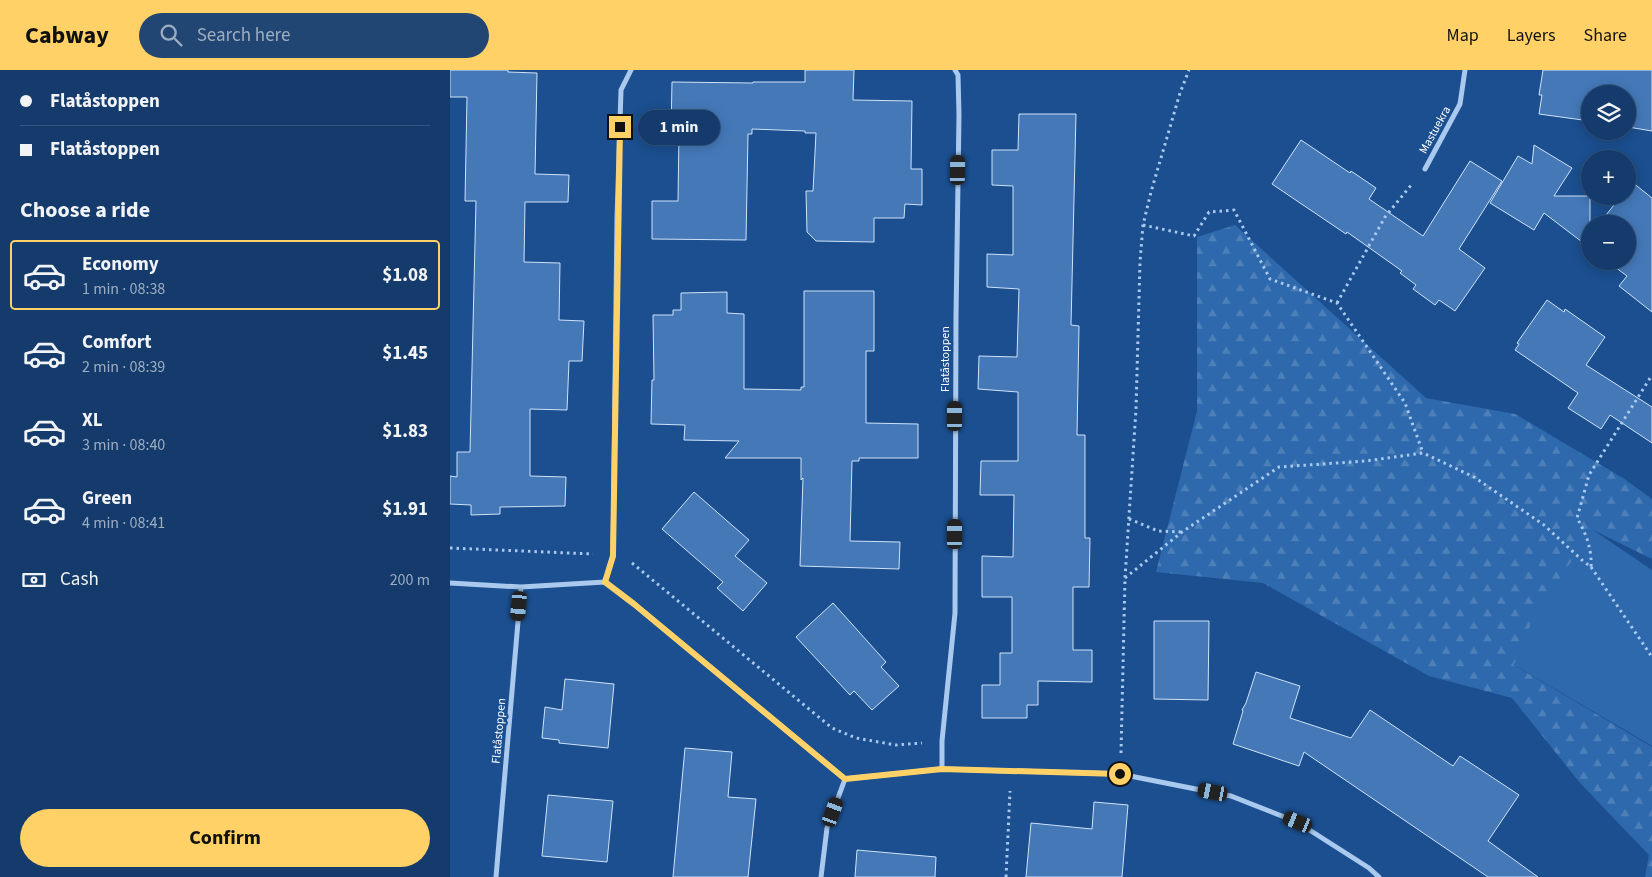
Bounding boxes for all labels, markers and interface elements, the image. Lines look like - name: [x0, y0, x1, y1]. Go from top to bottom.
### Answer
- search box: [139, 13, 489, 58]
- text: Cabway: [25, 18, 109, 53]
- icon: search: [157, 21, 185, 49]
- text: Search here: [197, 22, 290, 49]
- text: Map: [1447, 23, 1479, 48]
- text: Layers: [1507, 23, 1556, 48]
- text: Share: [1584, 23, 1627, 48]
- map controls: [1581, 85, 1636, 270]
- button: layers: [1581, 85, 1636, 140]
- text: Flatåstoppen: [50, 88, 160, 115]
- street label: Mastuekra: [1415, 103, 1455, 157]
- callout: 1 min: [638, 110, 720, 144]
- route end: [609, 116, 631, 138]
- text: 1 min: [660, 116, 698, 138]
- text: Flatåstoppen: [50, 136, 160, 163]
- button: +: [1581, 150, 1636, 205]
- car: [950, 155, 965, 185]
- text: Choose a ride: [20, 194, 150, 226]
- button: −: [1581, 215, 1636, 270]
- text: Economy: [82, 251, 159, 278]
- icon: car: [22, 253, 67, 298]
- text: $1.08: [382, 262, 428, 289]
- text: 1 min · 08:38: [82, 278, 165, 300]
- street label: Flatåstoppen: [937, 326, 954, 392]
- text: Comfort: [82, 329, 152, 356]
- icon: car: [22, 331, 67, 376]
- text: $1.45: [382, 340, 428, 367]
- text: 2 min · 08:39: [82, 356, 165, 378]
- car: [947, 401, 962, 431]
- text: XL: [82, 407, 103, 434]
- icon: car: [22, 409, 67, 454]
- text: $1.83: [382, 418, 428, 445]
- text: 3 min · 08:40: [82, 434, 165, 456]
- text: Green: [82, 485, 132, 512]
- icon: car: [22, 487, 67, 532]
- text: $1.91: [382, 496, 428, 523]
- text: 4 min · 08:41: [82, 512, 165, 534]
- car: [947, 519, 962, 549]
- icon: cash: [20, 566, 48, 594]
- text: Cash: [60, 566, 99, 593]
- text: 200 m: [390, 569, 430, 591]
- car: [510, 590, 527, 622]
- street label: Flatåstoppen: [488, 698, 510, 764]
- route start: [1109, 763, 1131, 785]
- car: [1196, 782, 1229, 802]
- car: [820, 795, 845, 829]
- button: Confirm: [20, 809, 430, 867]
- car: [1281, 809, 1314, 835]

